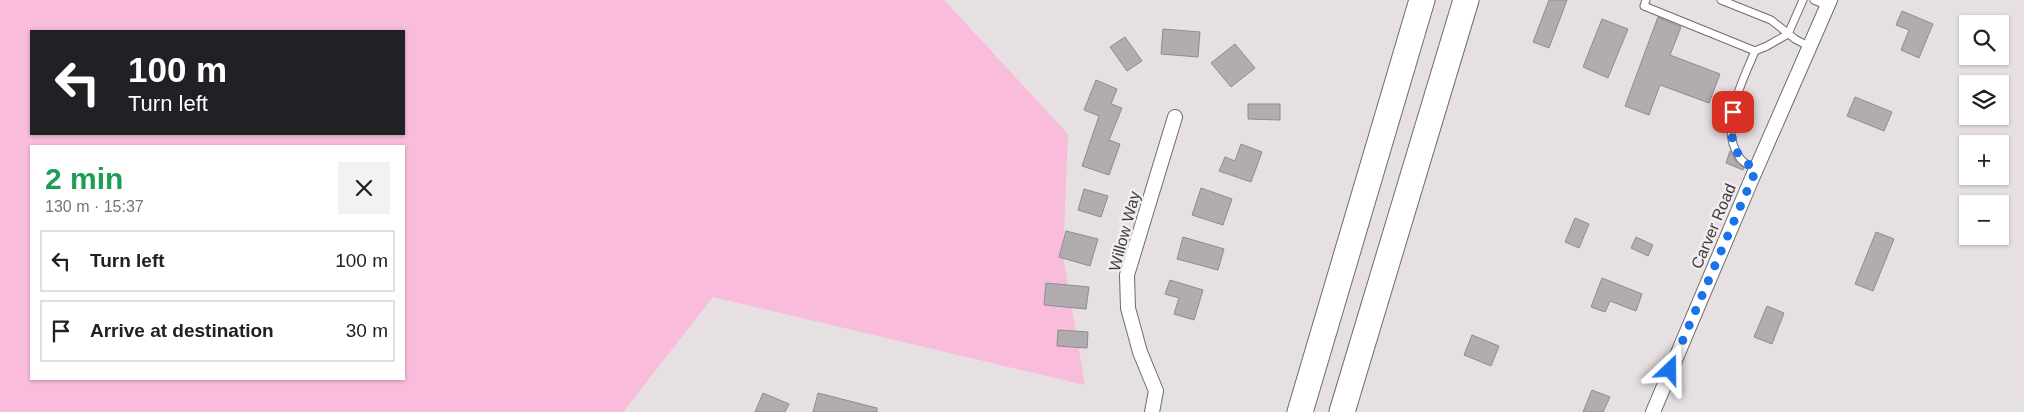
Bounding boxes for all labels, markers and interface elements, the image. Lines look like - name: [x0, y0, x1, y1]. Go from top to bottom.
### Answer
- map controls: [1959, 15, 2009, 245]
- button: search: [1959, 15, 2009, 65]
- icon: left: [45, 50, 110, 115]
- text: 100 m: [128, 50, 227, 89]
- button: layers: [1959, 75, 2009, 125]
- text: Turn left: [128, 91, 208, 116]
- pin: [1712, 91, 1754, 133]
- icon: arrive: [1719, 98, 1747, 126]
- button: +: [1959, 135, 2009, 185]
- text: 2 min: [45, 162, 123, 195]
- button: close: [338, 162, 390, 214]
- street label: Carver Road: [1688, 181, 1739, 271]
- street label: Willow Way: [1106, 189, 1143, 273]
- button: −: [1959, 195, 2009, 245]
- text: 130 m · 15:37: [45, 198, 144, 215]
- icon: left: [47, 247, 75, 275]
- text: Turn left: [90, 250, 165, 271]
- text: 100 m: [335, 250, 388, 271]
- icon: arrive: [47, 317, 75, 345]
- text: Arrive at destination: [90, 320, 274, 341]
- text: 30 m: [346, 320, 388, 341]
- position arrow: [1643, 343, 1695, 395]

